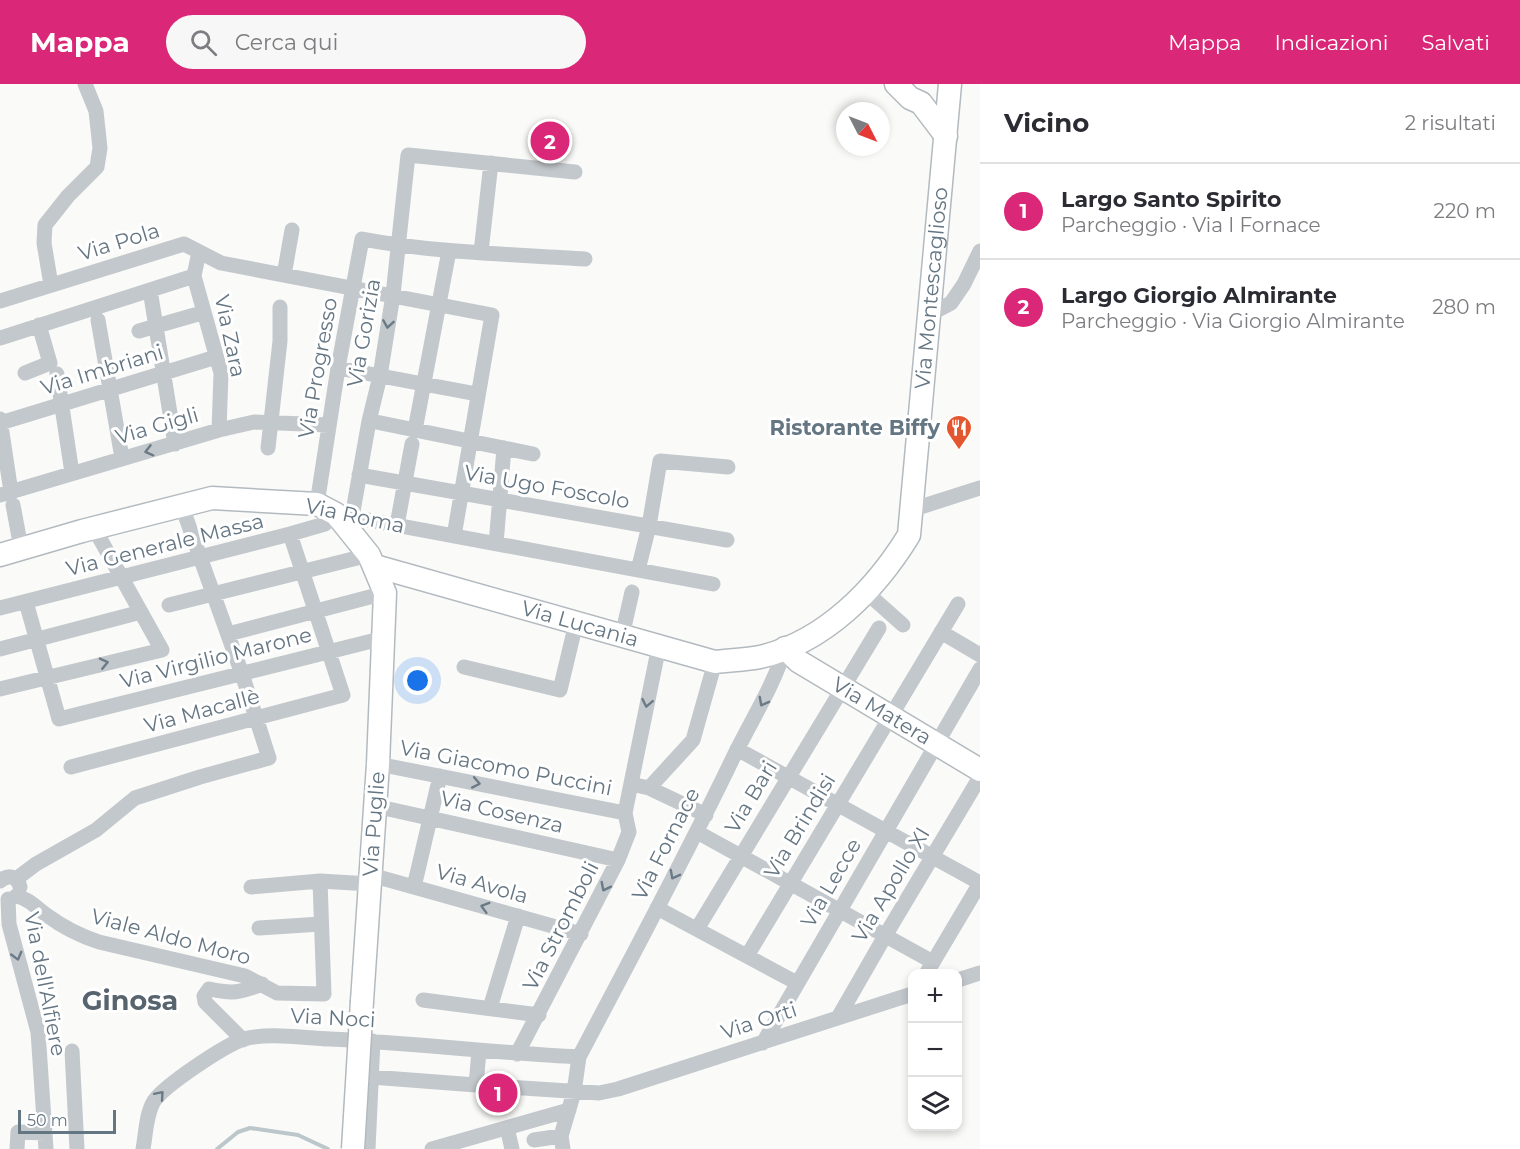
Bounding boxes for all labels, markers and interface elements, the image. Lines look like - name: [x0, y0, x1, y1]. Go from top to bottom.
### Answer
- search box: [166, 15, 586, 69]
- text: Mappa: [30, 25, 130, 59]
- icon: search: [187, 26, 220, 59]
- text: Cerca qui: [235, 29, 338, 56]
- text: Mappa: [1168, 30, 1241, 55]
- text: Indicazioni: [1274, 30, 1389, 55]
- text: Salvati: [1422, 30, 1490, 55]
- north arrow: [836, 102, 890, 156]
- text: Vicino: [1004, 107, 1089, 139]
- text: 2 risultati: [1405, 111, 1496, 135]
- pin: 2: [530, 118, 570, 164]
- street label: Via Montescaglioso: [909, 186, 953, 390]
- text: Largo Santo Spirito: [1061, 186, 1281, 213]
- text: 1: [1020, 199, 1027, 223]
- text: 220 m: [1434, 199, 1496, 223]
- text: Parcheggio · Via I Fornace: [1061, 213, 1321, 237]
- street label: Via Pola: [75, 217, 163, 266]
- street label: Via Gorizia: [342, 277, 385, 389]
- text: Largo Giorgio Almirante: [1061, 282, 1337, 309]
- street label: Via Zara: [210, 292, 251, 380]
- text: 2: [1018, 295, 1029, 319]
- text: 280 m: [1432, 295, 1496, 319]
- street label: Via Progresso: [293, 296, 342, 440]
- text: Parcheggio · Via Giorgio Almirante: [1061, 309, 1405, 333]
- one-way arrow: [383, 320, 395, 329]
- street label: Via Imbriani: [38, 339, 166, 400]
- street label: Via Gigli: [112, 402, 201, 449]
- restaurant icon: Ristorante Biffy: [944, 413, 974, 451]
- place label: Ristorante Biffy: [770, 415, 940, 440]
- one-way arrow: [144, 444, 155, 456]
- street label: Via Ugo Foscolo: [462, 460, 632, 513]
- street label: Via Roma: [303, 493, 407, 538]
- street label: Via Generale Massa: [63, 508, 266, 581]
- street label: Via Lucania: [519, 595, 642, 652]
- street label: Via Virgilio Marone: [117, 622, 314, 693]
- one-way arrow: [99, 657, 109, 670]
- your location: [403, 666, 432, 695]
- street label: Via Matera: [828, 671, 936, 750]
- street label: Via Macallè: [141, 683, 262, 738]
- one-way arrow: [759, 695, 770, 706]
- one-way arrow: [641, 698, 654, 708]
- street label: Via Giacomo Puccini: [398, 735, 614, 800]
- street label: Via Bari: [719, 756, 782, 837]
- street label: Via Brindisi: [759, 769, 841, 883]
- street label: Via Puglie: [357, 771, 390, 877]
- one-way arrow: [471, 776, 481, 789]
- street label: Via Fornace: [626, 783, 705, 904]
- street label: Via Cosenza: [438, 785, 566, 838]
- street label: Via Apollo XI: [846, 823, 935, 947]
- street label: Via Lecce: [795, 834, 866, 932]
- street label: Via Stromboli: [517, 857, 604, 995]
- street label: Via Avola: [433, 858, 531, 909]
- one-way arrow: [670, 869, 681, 880]
- one-way arrow: [601, 880, 612, 891]
- one-way arrow: [480, 901, 490, 914]
- street label: Viale Aldo Moro: [89, 903, 254, 970]
- street label: Via dell'Alfiere: [19, 910, 72, 1058]
- one-way arrow: [10, 951, 23, 961]
- map controls: [908, 969, 962, 1131]
- button: +: [908, 969, 962, 1023]
- district label: Ginosa: [82, 984, 178, 1017]
- street label: Via Orti: [718, 997, 800, 1045]
- street label: Via Noci: [290, 1003, 376, 1032]
- button: −: [908, 1023, 962, 1077]
- pin: 1: [478, 1070, 518, 1116]
- button: layers: [908, 1077, 962, 1131]
- one-way arrow: [153, 1091, 164, 1101]
- scale bar: [18, 1107, 116, 1134]
- text: 50 m: [27, 1111, 68, 1130]

